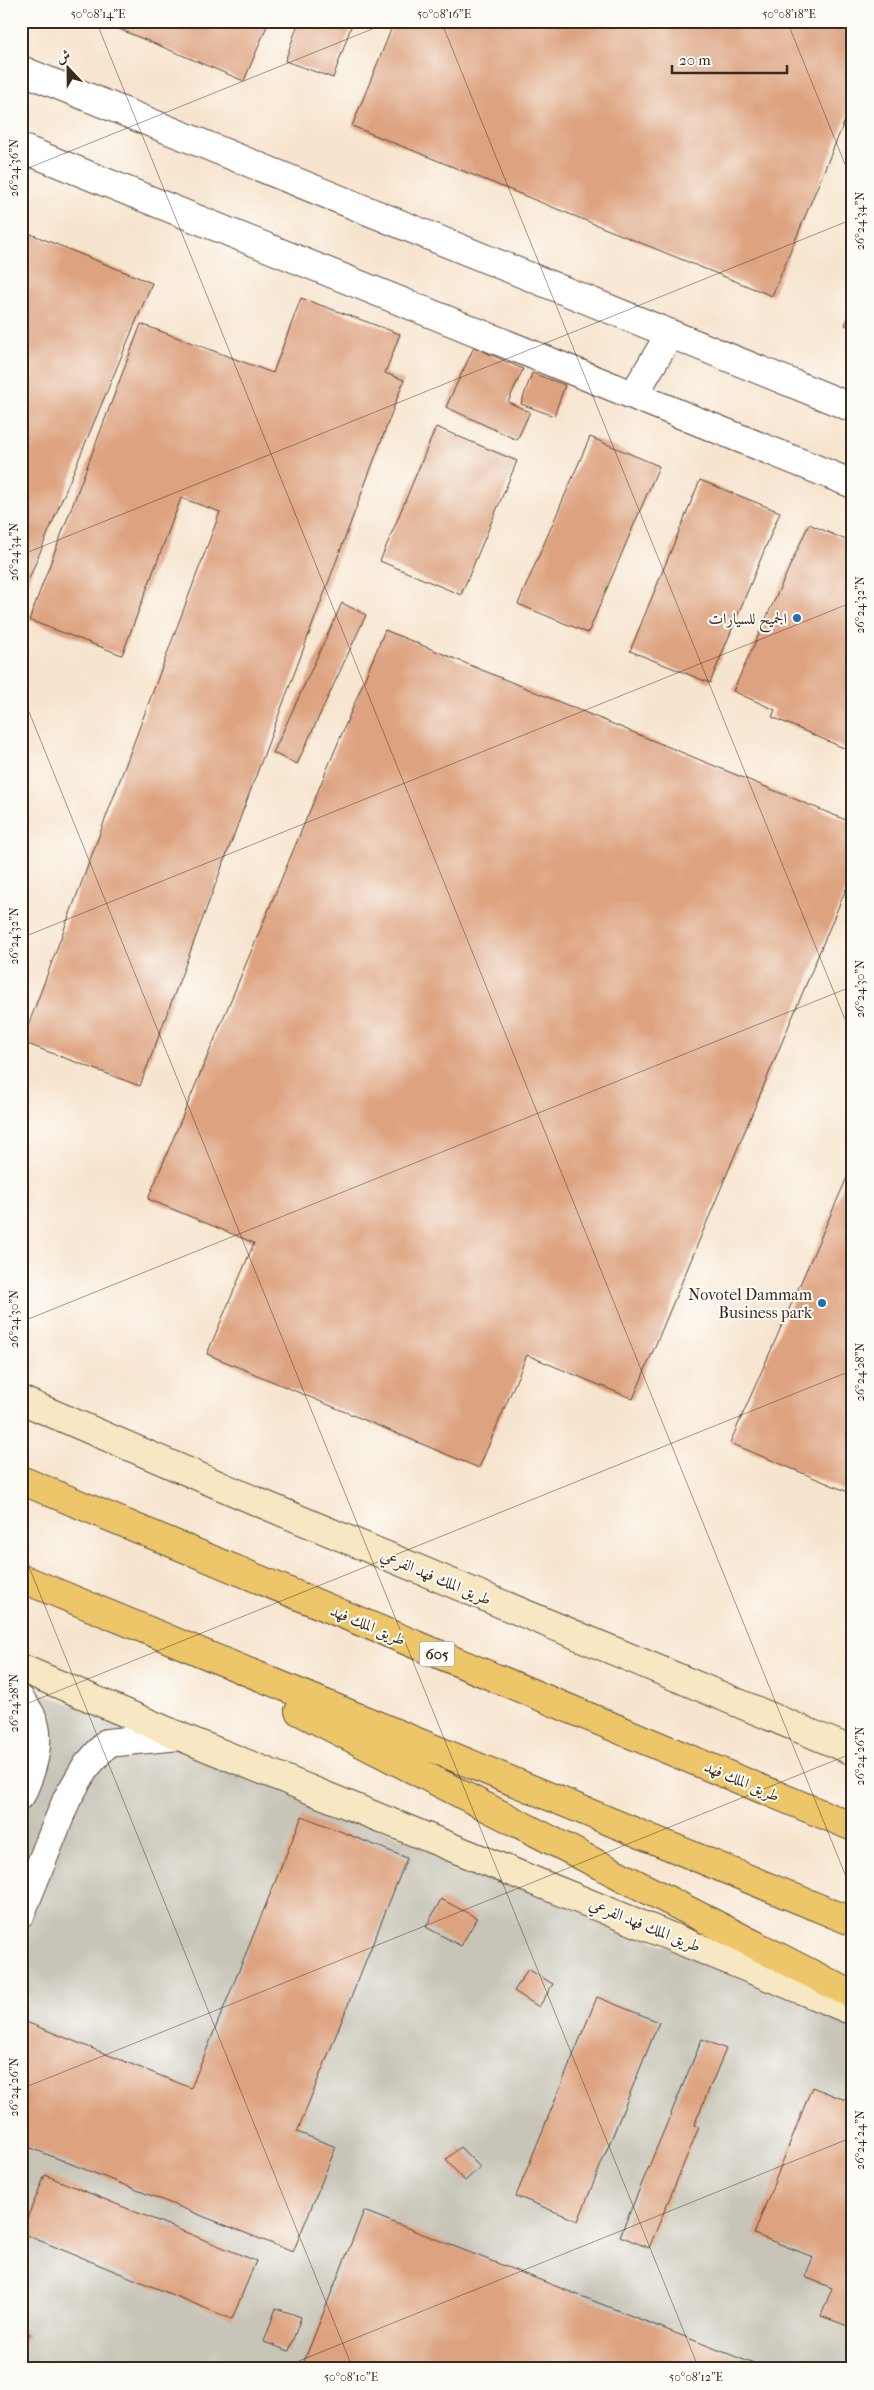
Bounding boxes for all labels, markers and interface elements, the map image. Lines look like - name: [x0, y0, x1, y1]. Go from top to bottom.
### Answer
- text: 50°08'14"E: [71, 7, 125, 21]
- text: 50°08'16"E: [417, 7, 471, 21]
- text: 50°08'18"E: [762, 7, 816, 21]
- north arrow: [42, 42, 92, 92]
- scale bar: [672, 42, 786, 74]
- text: ش: [54, 46, 73, 67]
- text: 20 m: [679, 51, 711, 69]
- text: 26°24'36"N: [7, 139, 21, 197]
- text: 26°24'34"N: [853, 192, 867, 250]
- text: 26°24'34"N: [7, 523, 21, 581]
- text: 26°24'32"N: [853, 576, 867, 634]
- place label: الجميح للسيارات: [708, 609, 787, 633]
- marker: الجميح للسيارات: [791, 612, 803, 624]
- text: 26°24'32"N: [7, 907, 21, 965]
- text: 26°24'30"N: [853, 960, 867, 1018]
- place label: Novotel Dammam Business park: [688, 1285, 813, 1322]
- text: 26°24'30"N: [7, 1290, 21, 1348]
- marker: Novotel Dammam Business park: [816, 1297, 828, 1309]
- text: 26°24'28"N: [853, 1343, 867, 1401]
- street label: طريق الملك فهد الفرعي: [377, 1545, 494, 1612]
- street label: طريق الملك فهد: [327, 1601, 409, 1650]
- road number: 605: [420, 1642, 454, 1666]
- text: 26°24'28"N: [7, 1674, 21, 1732]
- text: 26°24'26"N: [853, 1726, 867, 1786]
- street label: طريق الملك فهد: [701, 1757, 783, 1806]
- street label: طريق الملك فهد الفرعي: [585, 1894, 703, 1959]
- text: 26°24'26"N: [7, 2057, 21, 2117]
- text: 26°24'24"N: [853, 2110, 867, 2170]
- text: 50°08'10"E: [324, 2370, 378, 2384]
- text: 50°08'12"E: [669, 2370, 723, 2384]

